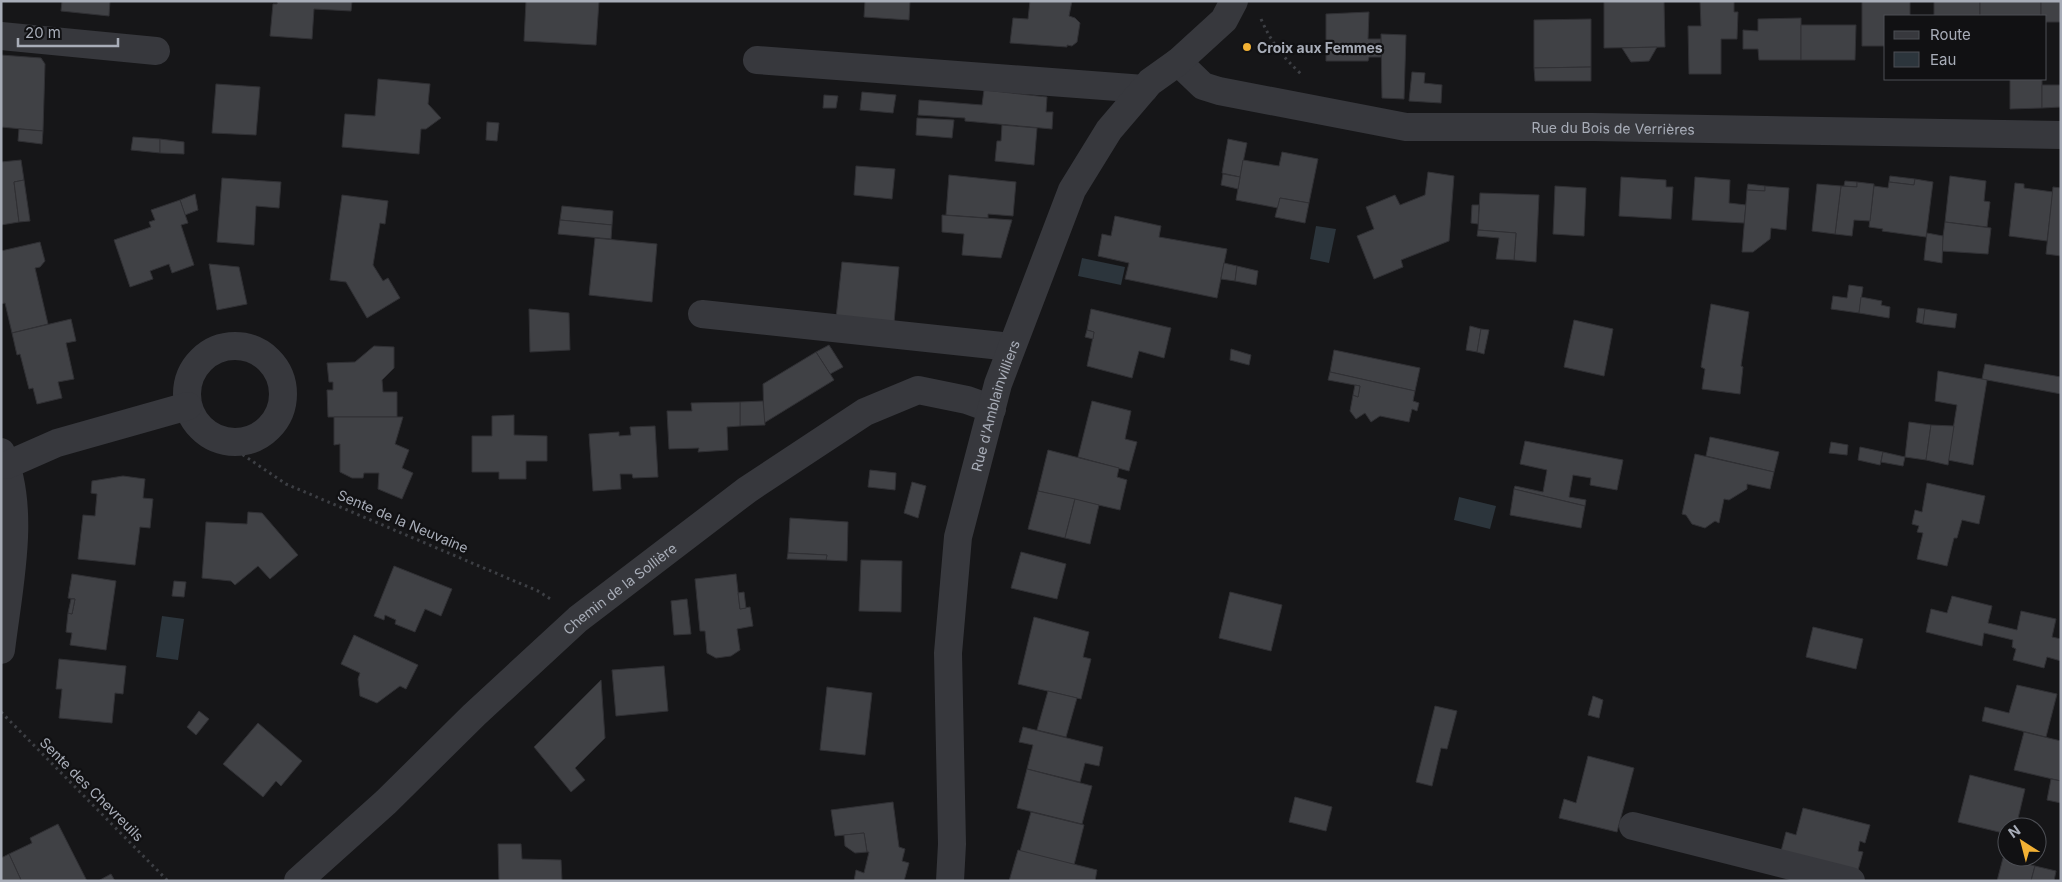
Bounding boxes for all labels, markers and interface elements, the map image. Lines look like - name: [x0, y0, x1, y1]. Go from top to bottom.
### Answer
- scale bar: [18, 15, 118, 47]
- legend: [1884, 15, 2047, 80]
- text: 20 m: [25, 23, 61, 42]
- text: Route: [1930, 25, 1971, 44]
- place label: Croix aux Femmes: [1257, 39, 1383, 56]
- marker: Croix aux Femmes: [1241, 41, 1253, 53]
- text: Eau: [1930, 50, 1956, 69]
- street label: Rue du Bois de Verrières: [1531, 118, 1695, 137]
- street label: Rue d'Amblainvilliers: [967, 337, 1023, 473]
- street label: Sente de la Neuvaine: [335, 486, 471, 556]
- street label: Chemin de la Sollière: [559, 539, 679, 638]
- street label: Sente des Chevreuils: [37, 734, 147, 844]
- north arrow: [1997, 817, 2047, 867]
- text: N: [2005, 821, 2023, 841]

